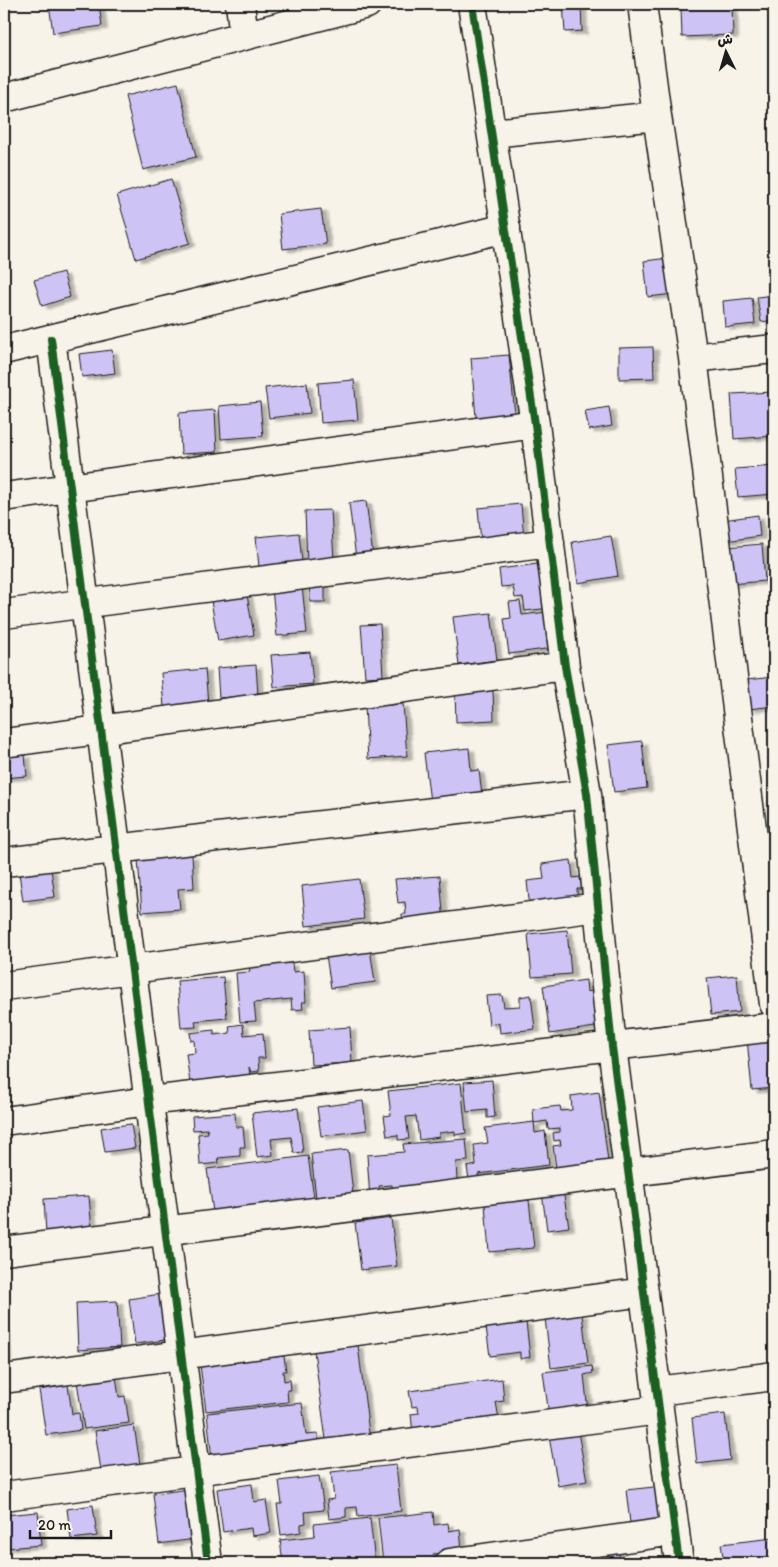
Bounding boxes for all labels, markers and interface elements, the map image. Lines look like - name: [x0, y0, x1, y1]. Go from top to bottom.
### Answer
- north arrow: [700, 28, 750, 78]
- text: ش: [716, 30, 733, 49]
- scale bar: [30, 1507, 111, 1539]
- text: 20 m: [38, 1516, 72, 1534]

